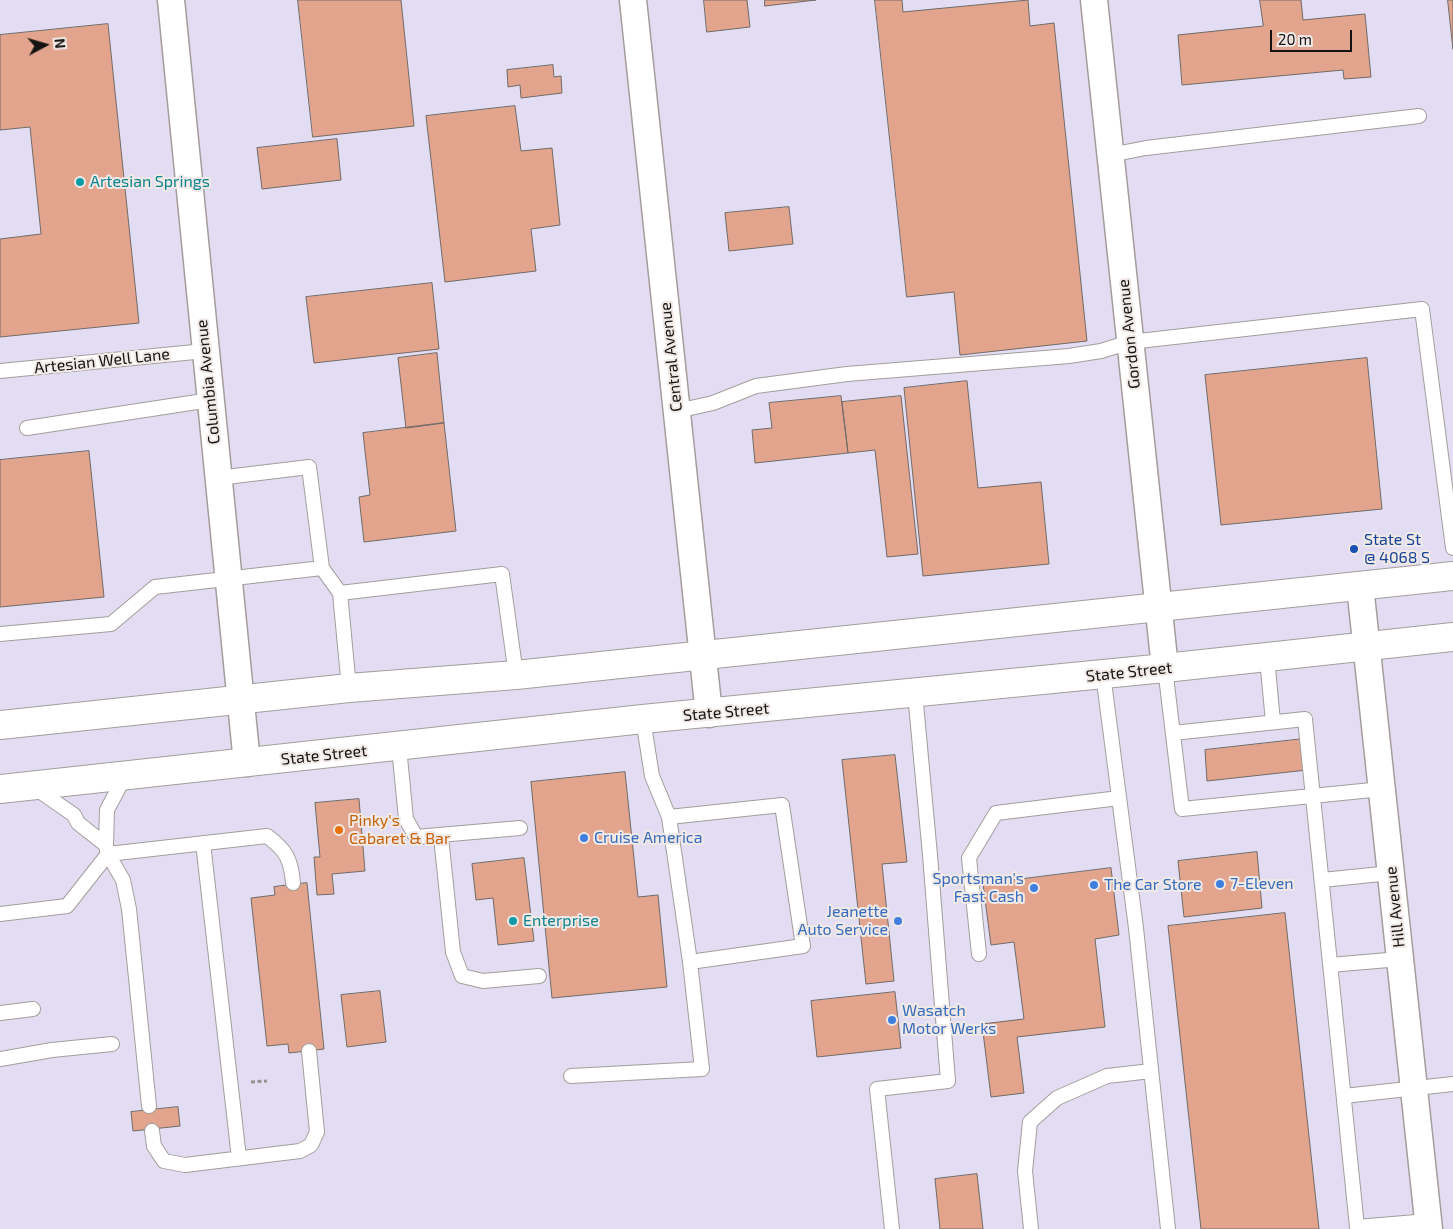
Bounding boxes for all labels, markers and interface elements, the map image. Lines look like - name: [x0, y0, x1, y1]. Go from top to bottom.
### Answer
- north arrow: [20, 20, 70, 70]
- scale bar: [1273, 20, 1356, 52]
- text: 20 m: [1278, 30, 1312, 48]
- text: N: [51, 37, 69, 49]
- place label: Artesian Springs: [90, 172, 210, 192]
- marker: Artesian Springs: [74, 176, 86, 188]
- street label: Gordon Avenue: [1114, 278, 1144, 390]
- street label: Central Avenue: [656, 301, 686, 413]
- street label: Columbia Avenue: [192, 319, 224, 445]
- street label: Artesian Well Lane: [33, 344, 171, 378]
- place label: State St @ 4068 S: [1364, 530, 1430, 568]
- marker: State St @ 4068 S: [1348, 543, 1360, 555]
- street label: State Street: [1085, 658, 1173, 686]
- street label: State Street: [682, 699, 770, 725]
- street label: State Street: [280, 741, 368, 769]
- place label: Pinky's Cabaret & Bar: [349, 811, 450, 849]
- marker: Pinky's Cabaret & Bar: [333, 824, 345, 836]
- place label: Cruise America: [594, 828, 702, 848]
- marker: Cruise America: [578, 832, 590, 844]
- street label: Hill Avenue: [1381, 866, 1409, 948]
- place label: Sportsman's Fast Cash: [933, 869, 1024, 907]
- place label: 7-Eleven: [1230, 874, 1294, 894]
- place label: The Car Store: [1104, 875, 1202, 895]
- marker: 7-Eleven: [1214, 878, 1226, 890]
- marker: The Car Store: [1088, 879, 1100, 891]
- marker: Sportsman's Fast Cash: [1028, 882, 1040, 894]
- place label: Jeanette Auto Service: [797, 902, 888, 940]
- place label: Enterprise: [523, 911, 599, 931]
- marker: Enterprise: [507, 915, 519, 927]
- marker: Jeanette Auto Service: [892, 915, 904, 927]
- place label: Wasatch Motor Werks: [902, 1001, 996, 1039]
- marker: Wasatch Motor Werks: [886, 1014, 898, 1026]

